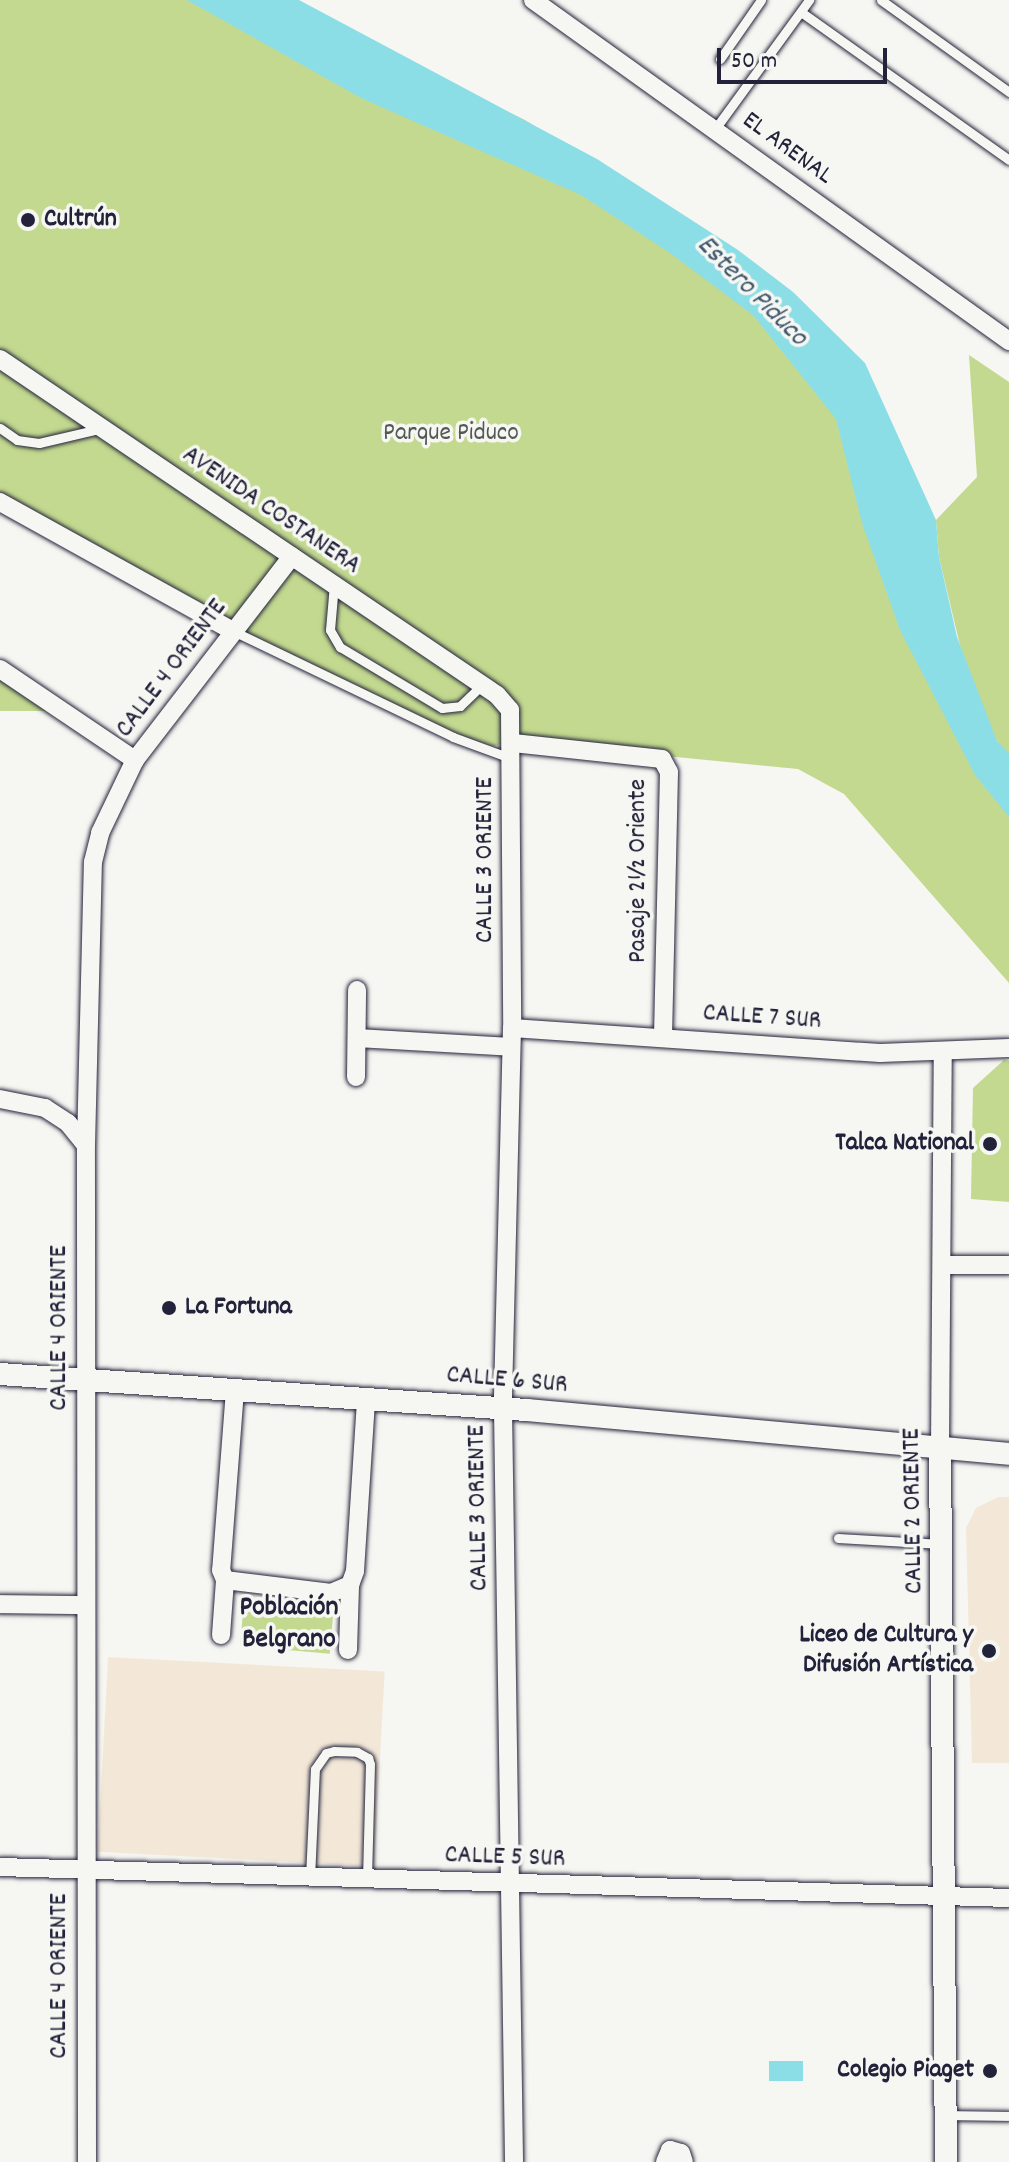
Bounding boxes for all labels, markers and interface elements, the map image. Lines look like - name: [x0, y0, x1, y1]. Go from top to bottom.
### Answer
- scale bar: [721, 32, 891, 82]
- text: 50 m: [731, 45, 777, 79]
- street label: EL ARENAL: [735, 106, 839, 192]
- place label: Cultrún: [44, 204, 117, 236]
- marker: Cultrún: [19, 211, 37, 229]
- water label: Estero Piduco: [689, 230, 813, 354]
- park label: Parque Piduco: [383, 418, 519, 450]
- street label: AVENIDA COSTANERA: [176, 440, 366, 582]
- street label: CALLE 4 ORIENTE: [110, 594, 234, 744]
- street label: CALLE 3 ORIENTE: [470, 777, 502, 943]
- street label: Pasaje 2½ Oriente: [623, 779, 655, 963]
- street label: CALLE 7 SUR: [702, 998, 822, 1038]
- place label: Talca National: [835, 1128, 974, 1160]
- marker: Talca National: [981, 1135, 999, 1153]
- street label: CALLE 4 ORIENTE: [44, 1245, 76, 1411]
- place label: La Fortuna: [185, 1292, 292, 1324]
- marker: La Fortuna: [160, 1299, 178, 1317]
- street label: CALLE 6 SUR: [445, 1360, 569, 1402]
- street label: CALLE 3 ORIENTE: [462, 1425, 496, 1591]
- street label: CALLE 2 ORIENTE: [897, 1428, 931, 1594]
- district label: Población Belgrano: [240, 1592, 338, 1658]
- place label: Liceo de Cultura y Difusión Artística: [799, 1620, 973, 1682]
- marker: Liceo de Cultura y Difusión Artística: [980, 1642, 998, 1660]
- street label: CALLE 5 SUR: [444, 1840, 566, 1876]
- street label: CALLE 4 ORIENTE: [44, 1893, 76, 2059]
- place label: Colegio Piaget: [837, 2055, 974, 2087]
- marker: Colegio Piaget: [981, 2062, 999, 2080]

